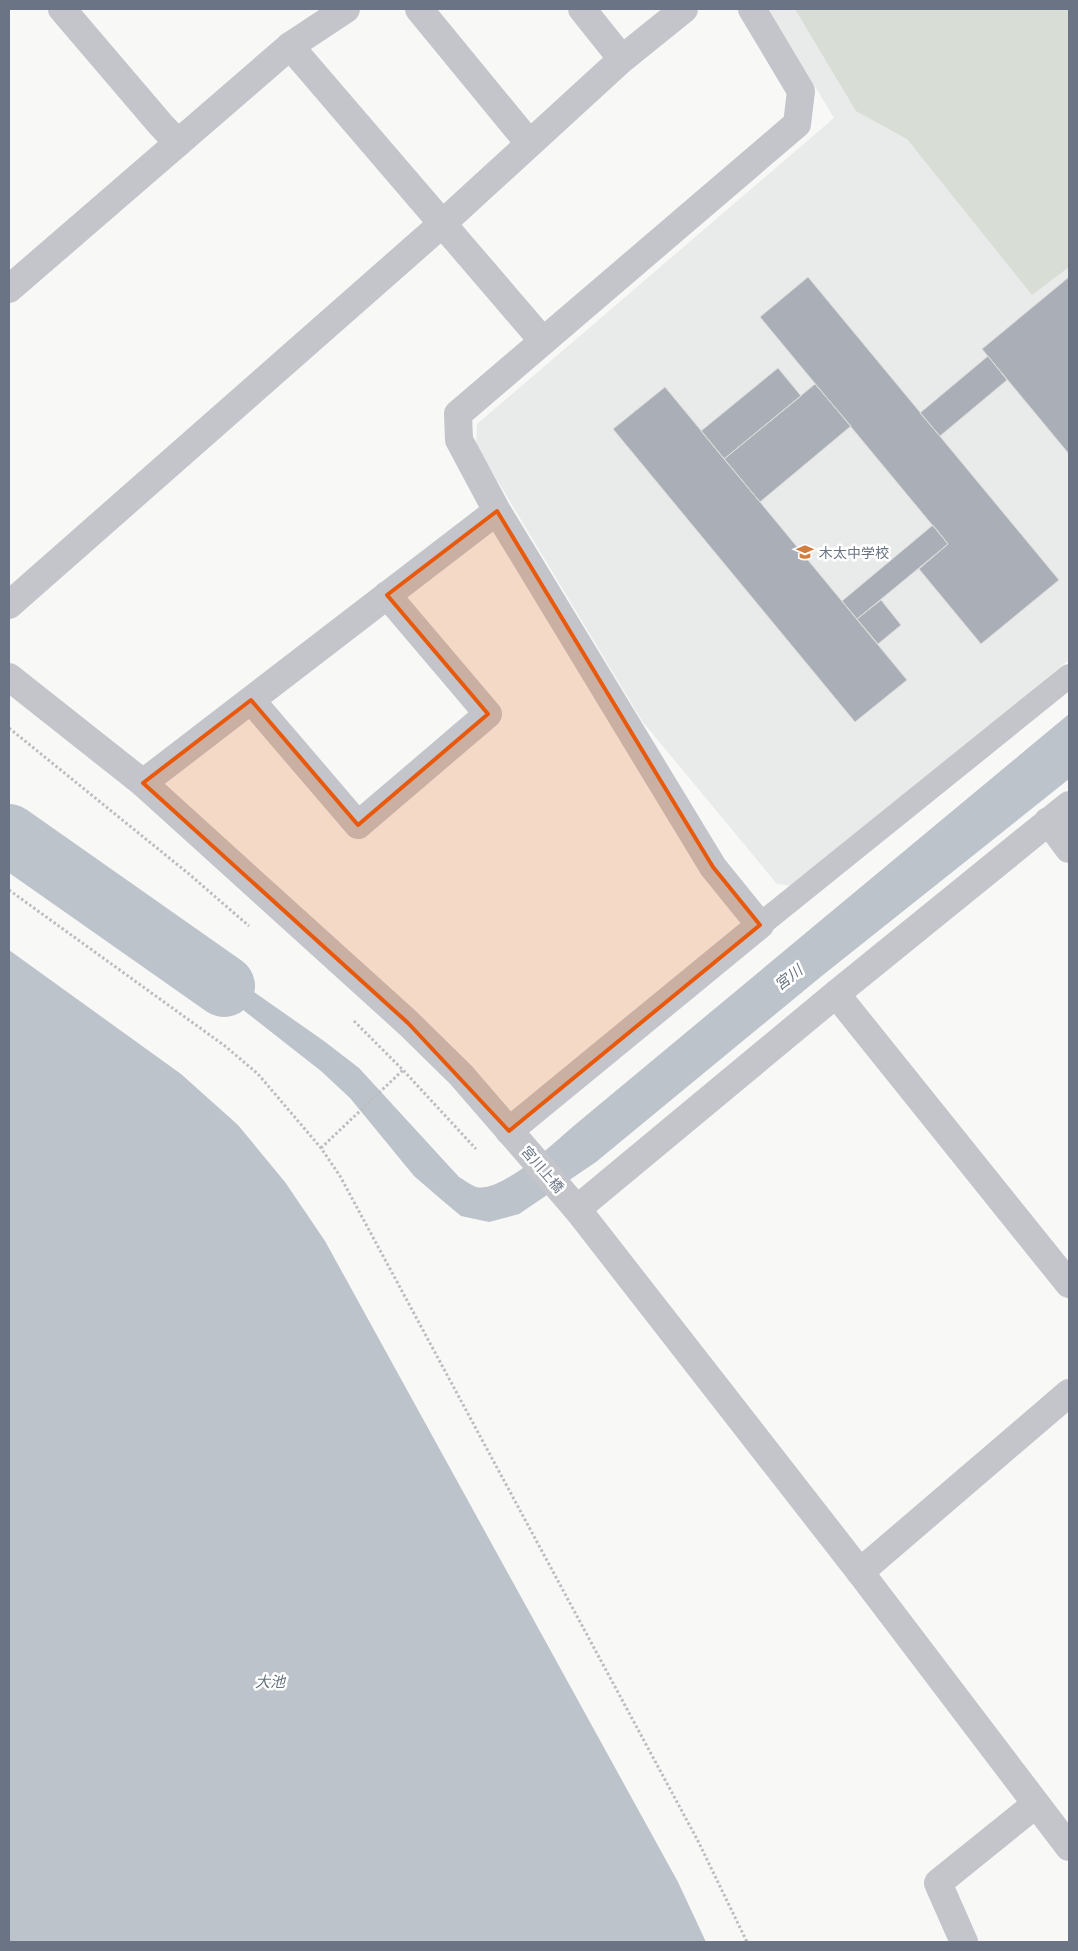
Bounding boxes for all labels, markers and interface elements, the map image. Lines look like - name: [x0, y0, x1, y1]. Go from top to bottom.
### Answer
- school or university icon: 木太中学校: [795, 542, 815, 562]
- place label: 木太中学校: [819, 544, 889, 561]
- water label: 宮川: [771, 959, 807, 993]
- street label: 宮川上橋: [518, 1142, 568, 1196]
- water label: 大池: [255, 1672, 287, 1690]

